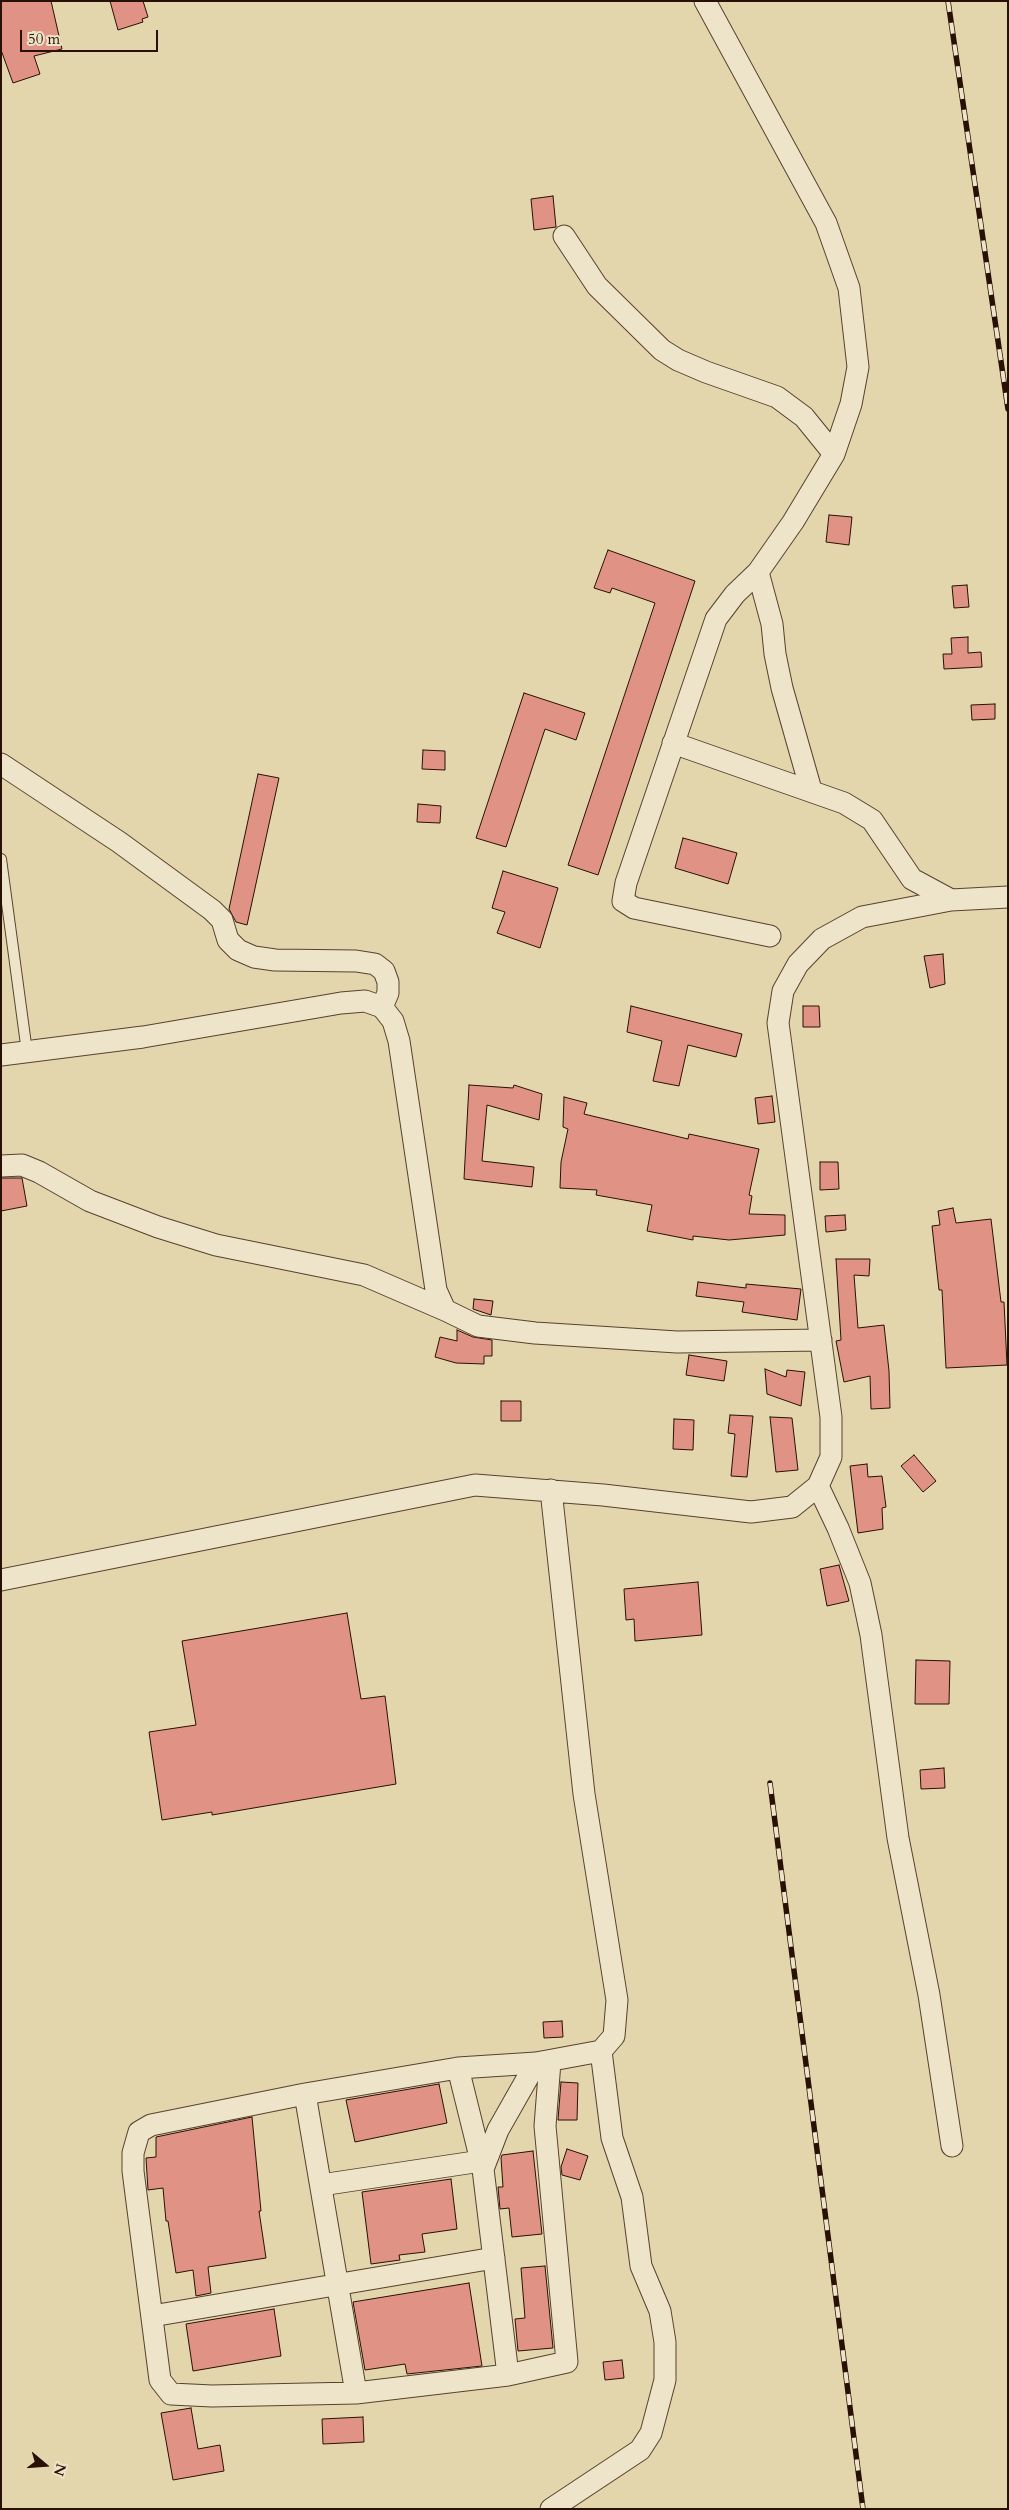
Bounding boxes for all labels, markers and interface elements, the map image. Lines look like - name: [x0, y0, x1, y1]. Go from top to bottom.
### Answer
- scale bar: [22, 20, 160, 52]
- text: 50 m: [28, 29, 60, 49]
- north arrow: [20, 2440, 70, 2490]
- text: N: [49, 2461, 71, 2479]

